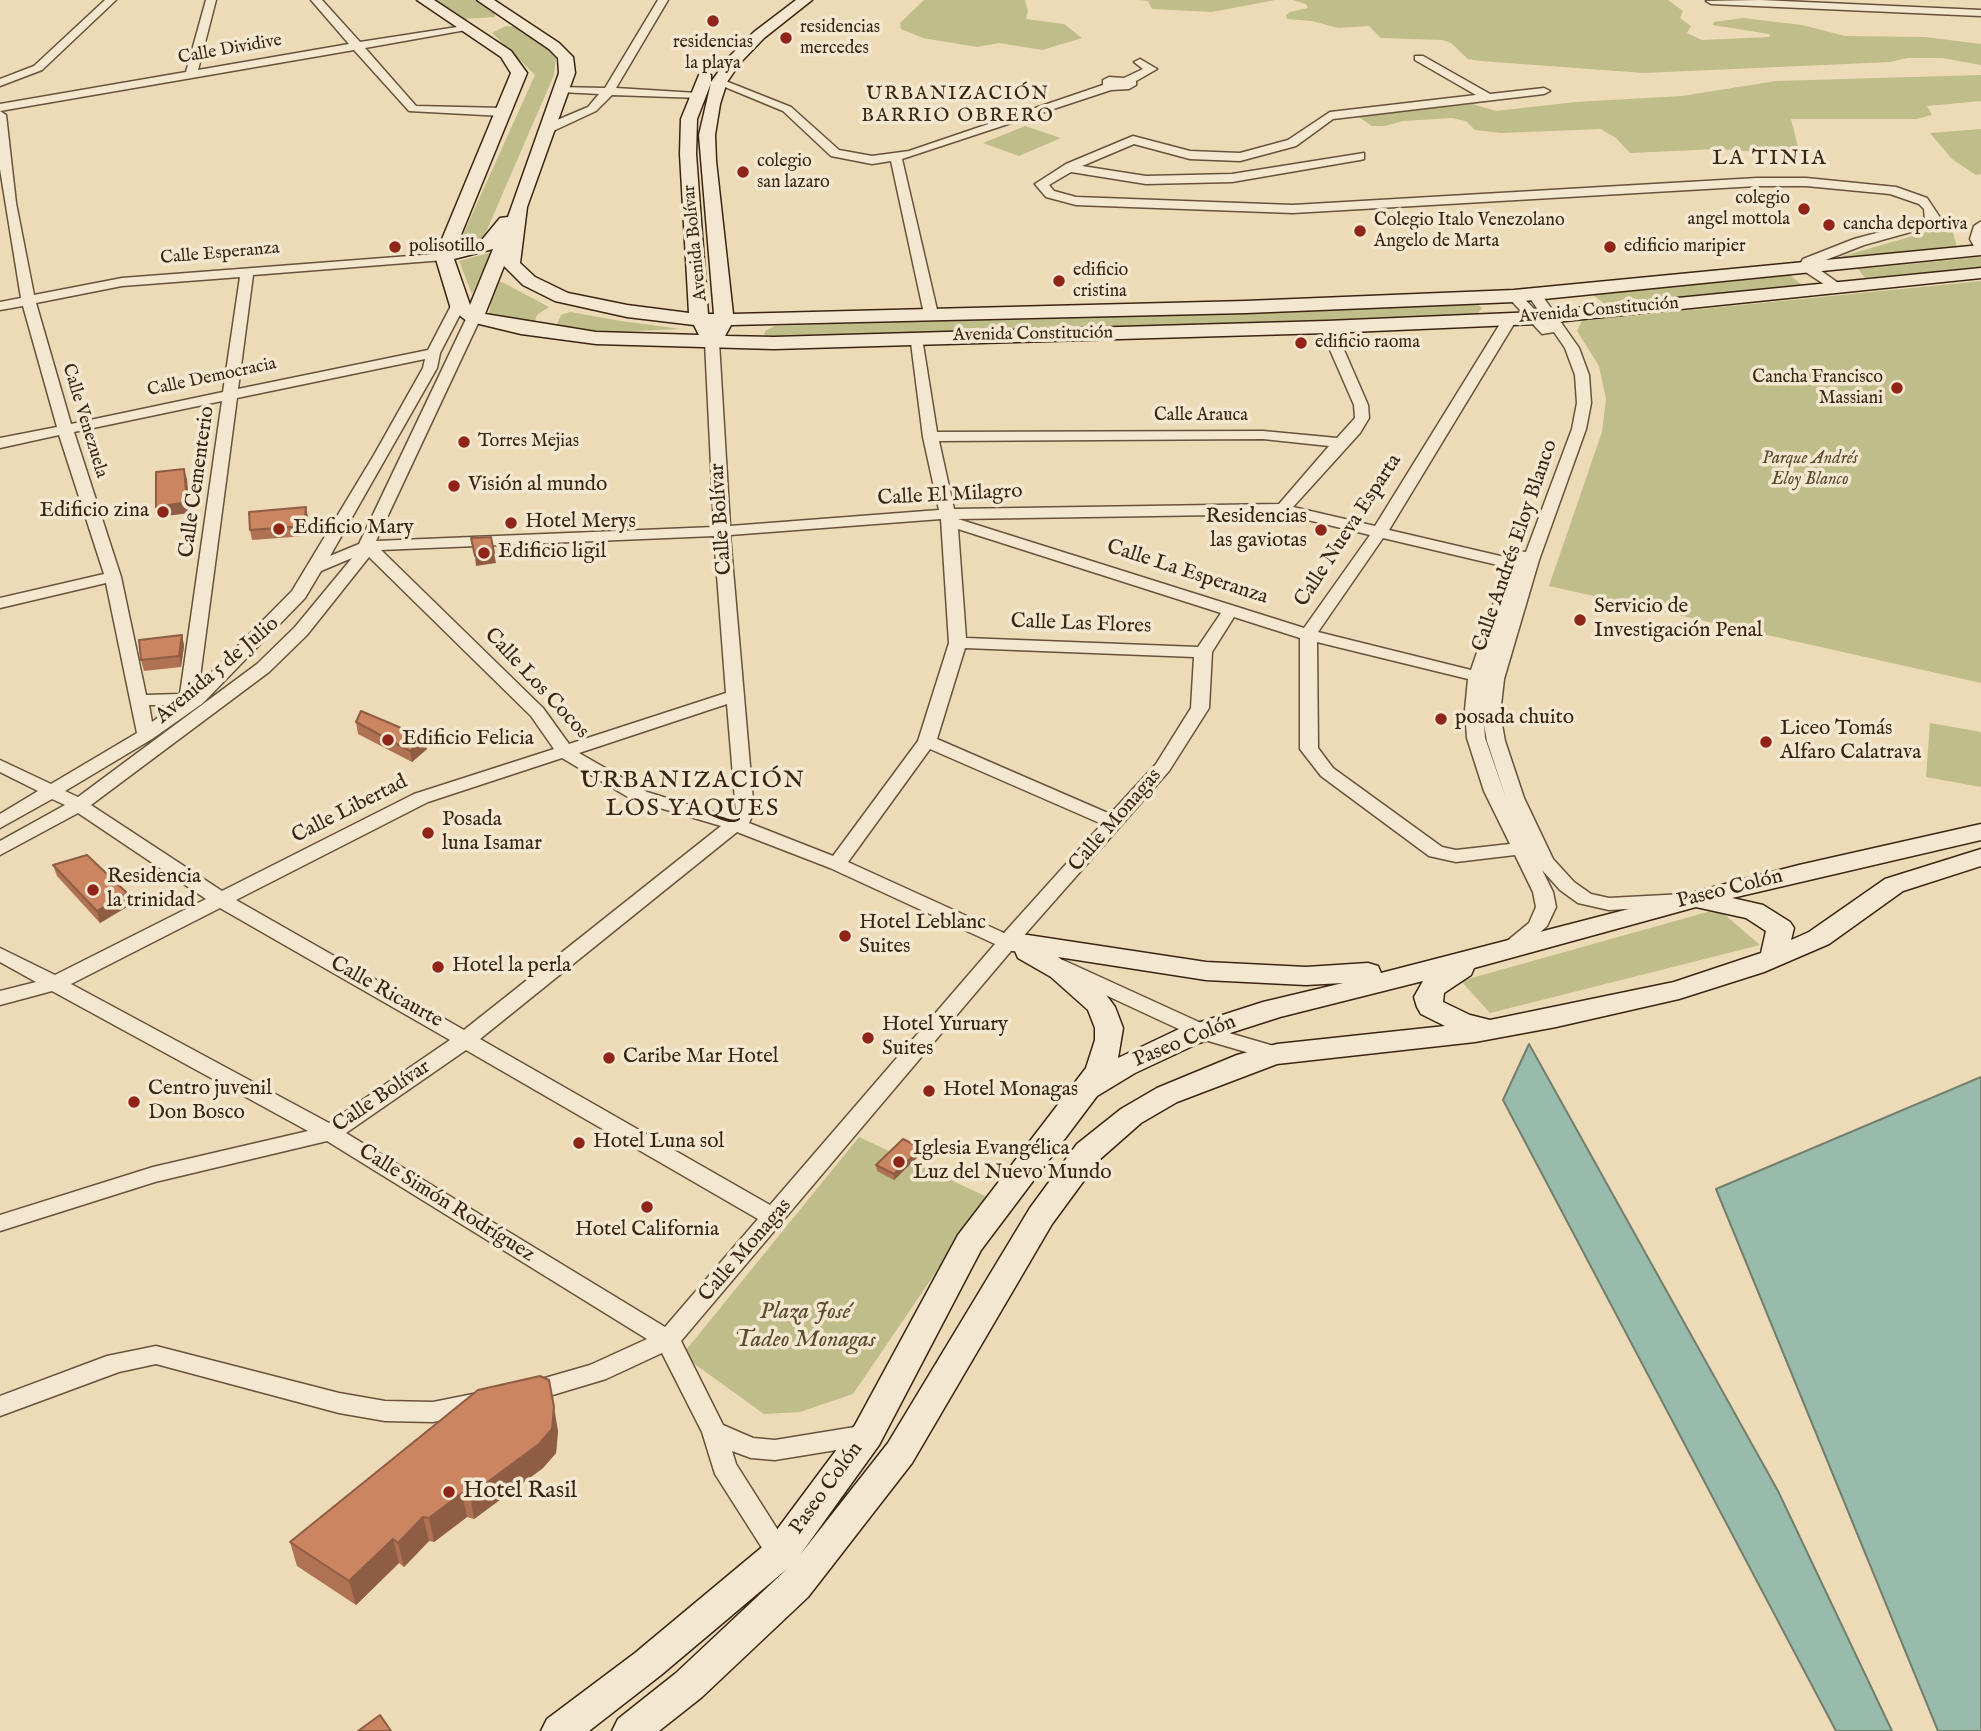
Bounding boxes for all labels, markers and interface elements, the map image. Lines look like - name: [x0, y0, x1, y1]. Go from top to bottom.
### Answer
- marker: residencias la playa: [705, 13, 721, 29]
- place label: residencias mercedes: [800, 17, 880, 60]
- street label: Calle Dividive: [176, 30, 284, 70]
- marker: residencias mercedes: [778, 30, 794, 46]
- place label: residencias la playa: [673, 32, 753, 74]
- district label: URBANIZACIÓN BARRIO OBRERO: [863, 84, 1053, 128]
- district label: LA TINIA: [1713, 147, 1827, 173]
- place label: colegio san lazaro: [757, 151, 830, 194]
- marker: colegio san lazaro: [735, 164, 751, 180]
- street label: Avenida Bolívar: [679, 184, 713, 302]
- place label: colegio angel mottola: [1688, 188, 1790, 230]
- marker: colegio angel mottola: [1796, 201, 1812, 217]
- place label: Colegio Italo Venezolano Angelo de Marta: [1374, 210, 1565, 252]
- place label: cancha deportiva: [1843, 214, 1968, 236]
- marker: cancha deportiva: [1821, 217, 1837, 233]
- marker: Colegio Italo Venezolano Angelo de Marta: [1352, 223, 1368, 239]
- place label: polisotillo: [409, 236, 485, 258]
- place label: edificio maripier: [1624, 236, 1746, 258]
- street label: Calle Esperanza: [160, 238, 280, 270]
- marker: polisotillo: [387, 239, 403, 255]
- marker: edificio maripier: [1602, 239, 1618, 255]
- place label: edificio cristina: [1073, 260, 1128, 302]
- marker: edificio cristina: [1051, 273, 1067, 289]
- street label: Avenida Constitución: [1518, 293, 1680, 329]
- street label: Avenida Constitución: [953, 323, 1113, 347]
- place label: edificio raoma: [1315, 332, 1420, 354]
- marker: edificio raoma: [1293, 335, 1309, 351]
- street label: Calle Democracia: [146, 354, 278, 402]
- street label: Calle Venezuela: [56, 361, 112, 481]
- place label: Cancha Francisco Massiani: [1752, 367, 1883, 410]
- marker: Cancha Francisco Massiani: [1889, 380, 1905, 396]
- street label: Calle Cementerio: [175, 405, 221, 559]
- street label: Calle Arauca: [1154, 405, 1248, 427]
- place label: Torres Mejias: [478, 431, 579, 453]
- marker: Torres Mejias: [456, 434, 472, 450]
- street label: Calle Andrés Eloy Blanco: [1468, 437, 1564, 655]
- park label: Parque Andrés Eloy Blanco: [1762, 448, 1858, 490]
- street label: Calle Nueva Esparta: [1290, 450, 1408, 612]
- street label: Calle Bolívar: [706, 462, 738, 576]
- place label: Visión al mundo: [468, 473, 607, 499]
- marker: Visión al mundo: [446, 478, 462, 494]
- street label: Calle El Milagro: [877, 480, 1023, 512]
- place label: Edificio zina: [39, 499, 149, 525]
- marker: Edificio zina: [155, 504, 171, 520]
- place label: Residencias las gaviotas: [1205, 505, 1307, 555]
- place label: Hotel Merys: [525, 510, 636, 536]
- marker: Hotel Merys: [503, 515, 519, 531]
- place label: Edificio Mary: [293, 516, 414, 542]
- marker: Edificio Mary: [271, 521, 287, 537]
- marker: Residencias las gaviotas: [1313, 522, 1329, 538]
- street label: Calle La Esperanza: [1103, 535, 1271, 611]
- place label: Edificio ligil: [498, 540, 606, 566]
- marker: Edificio ligil: [476, 545, 492, 561]
- place label: Servicio de Investigación Penal: [1594, 595, 1763, 645]
- street label: Calle Las Flores: [1010, 610, 1152, 640]
- street label: Avenida 5 de Julio: [151, 612, 285, 730]
- marker: Servicio de Investigación Penal: [1572, 612, 1588, 628]
- street label: Calle Los Cocos: [478, 623, 594, 745]
- place label: posada chuito: [1455, 706, 1574, 732]
- marker: posada chuito: [1433, 711, 1449, 727]
- place label: Liceo Tomás Alfaro Calatrava: [1780, 717, 1921, 767]
- place label: Edificio Felicia: [402, 727, 534, 753]
- marker: Edificio Felicia: [380, 732, 396, 748]
- marker: Liceo Tomás Alfaro Calatrava: [1758, 734, 1774, 750]
- street label: Calle Monagas: [1064, 764, 1168, 878]
- district label: URBANIZACIÓN LOS YAQUES: [582, 768, 804, 824]
- street label: Calle Libertad: [288, 770, 412, 850]
- place label: Posada luna Isamar: [442, 808, 542, 858]
- marker: Posada luna Isamar: [420, 825, 436, 841]
- place label: Residencia la trinidad: [107, 865, 201, 915]
- street label: Paseo Colón: [1674, 865, 1786, 915]
- marker: Residencia la trinidad: [85, 882, 101, 898]
- place label: Hotel Leblanc Suites: [859, 911, 986, 961]
- marker: Hotel Leblanc Suites: [837, 928, 853, 944]
- street label: Calle Ricaurte: [325, 952, 447, 1034]
- place label: Hotel la perla: [452, 954, 571, 980]
- marker: Hotel la perla: [430, 959, 446, 975]
- street label: Paseo Colón: [1130, 1010, 1240, 1074]
- place label: Hotel Yuruary Suites: [882, 1013, 1008, 1063]
- marker: Hotel Yuruary Suites: [860, 1030, 876, 1046]
- place label: Caribe Mar Hotel: [623, 1045, 779, 1071]
- marker: Caribe Mar Hotel: [601, 1050, 617, 1066]
- street label: Calle Bolívar: [328, 1055, 436, 1139]
- place label: Centro juvenil Don Bosco: [148, 1077, 272, 1127]
- place label: Hotel Monagas: [943, 1078, 1078, 1104]
- marker: Hotel Monagas: [921, 1083, 937, 1099]
- marker: Centro juvenil Don Bosco: [126, 1094, 142, 1110]
- place label: Hotel Luna sol: [593, 1130, 724, 1156]
- marker: Hotel Luna sol: [571, 1135, 587, 1151]
- place label: Iglesia Evangélica Luz del Nuevo Mundo: [913, 1137, 1112, 1187]
- street label: Calle Simón Rodríguez: [353, 1140, 539, 1268]
- marker: Iglesia Evangélica Luz del Nuevo Mundo: [891, 1154, 907, 1170]
- street label: Calle Monagas: [694, 1194, 798, 1308]
- marker: Hotel California: [639, 1199, 655, 1215]
- place label: Hotel California: [575, 1218, 719, 1244]
- park label: Plaza José Tadeo Monagas: [734, 1299, 876, 1355]
- street label: Paseo Colón: [785, 1438, 869, 1540]
- place label: Hotel Rasil: [463, 1478, 577, 1506]
- marker: Hotel Rasil: [441, 1484, 457, 1500]

